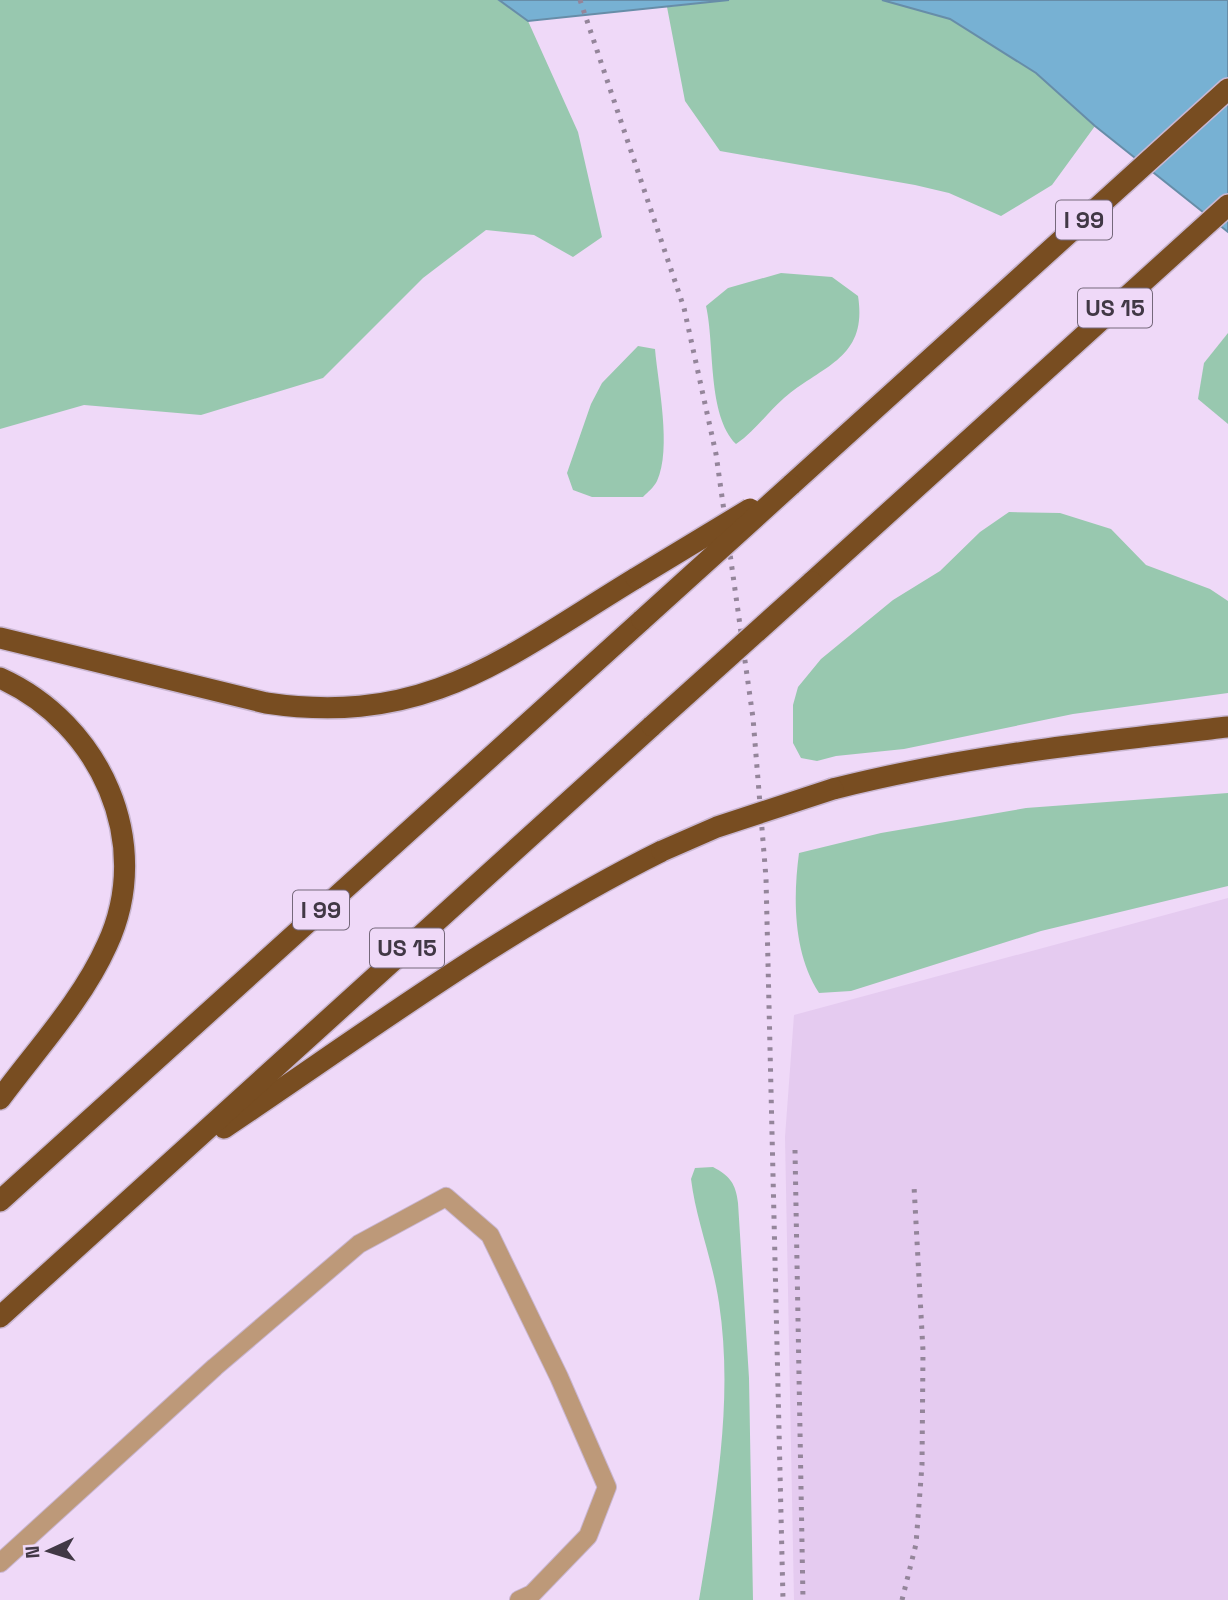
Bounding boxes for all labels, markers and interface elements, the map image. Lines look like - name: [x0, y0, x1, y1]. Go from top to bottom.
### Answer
- road number: I 99: [1056, 200, 1112, 240]
- road number: US 15: [1078, 288, 1152, 328]
- road number: I 99: [293, 890, 349, 930]
- road number: US 15: [370, 928, 444, 967]
- north arrow: [14, 1516, 84, 1586]
- text: N: [20, 1545, 45, 1559]

